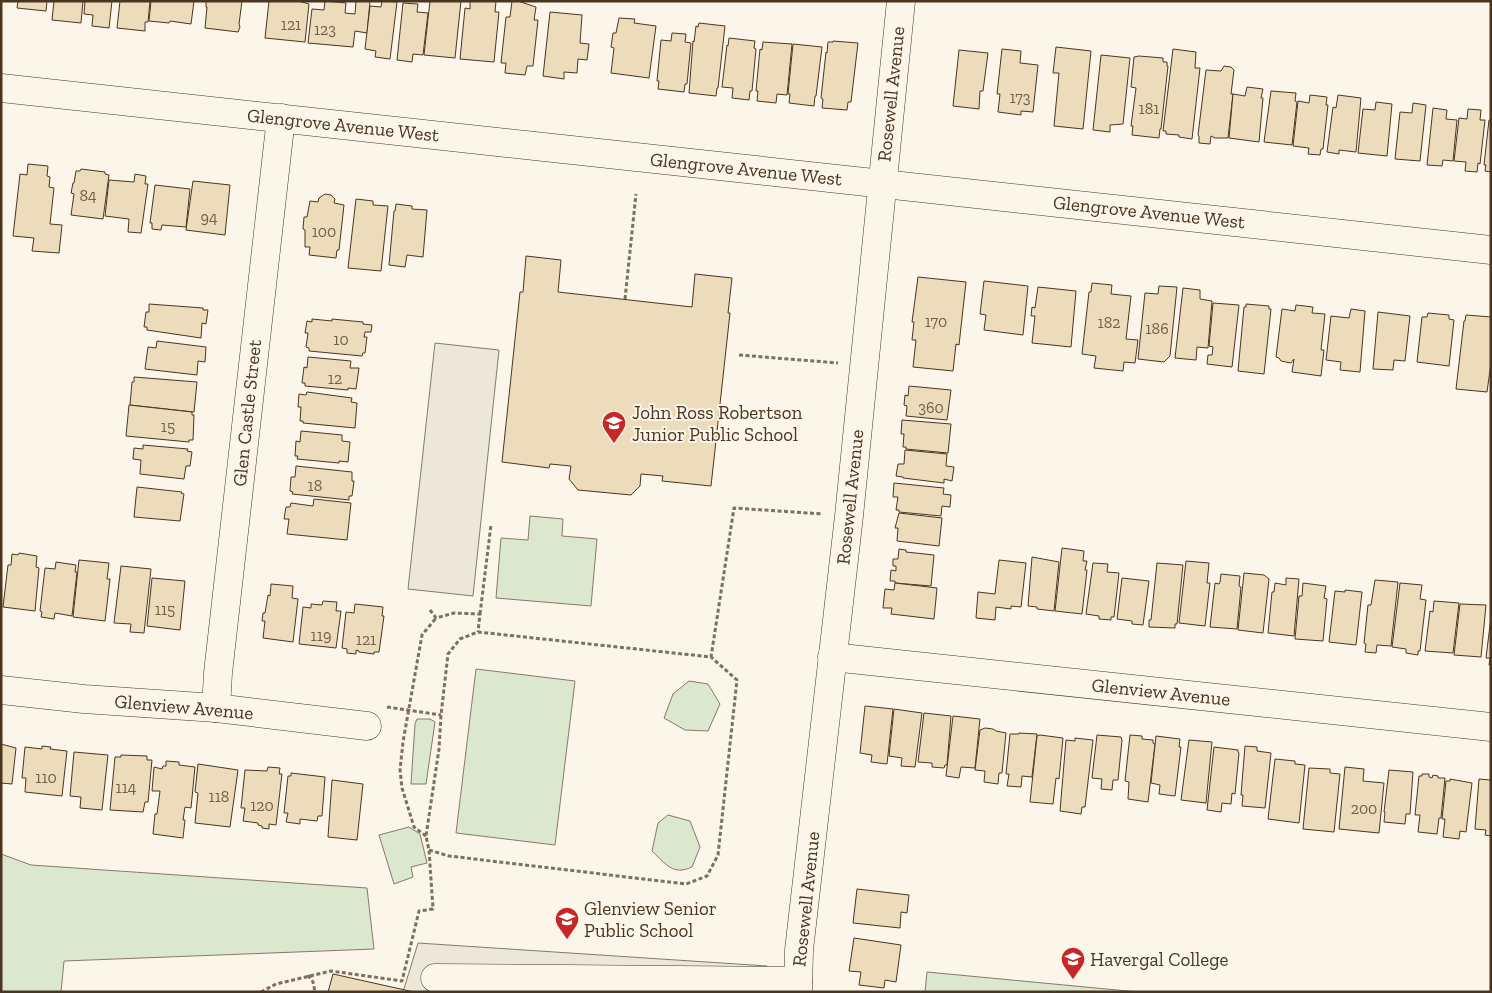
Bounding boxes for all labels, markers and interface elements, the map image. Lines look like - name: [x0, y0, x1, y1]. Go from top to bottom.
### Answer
- house number: 121: [281, 15, 301, 34]
- house number: 123: [314, 20, 336, 39]
- street label: Rosewell Avenue: [872, 25, 910, 163]
- house number: 173: [1009, 88, 1031, 107]
- house number: 181: [1139, 99, 1159, 118]
- street label: Glengrove Avenue West: [246, 103, 440, 147]
- street label: Glengrove Avenue West: [649, 147, 843, 191]
- house number: 84: [79, 186, 97, 205]
- street label: Glengrove Avenue West: [1052, 190, 1246, 234]
- house number: 94: [200, 208, 218, 227]
- house number: 100: [312, 222, 336, 241]
- house number: 170: [925, 312, 947, 331]
- house number: 182: [1097, 313, 1121, 332]
- house number: 186: [1145, 319, 1169, 338]
- house number: 10: [333, 330, 349, 349]
- street label: Glen Castle Street: [228, 338, 266, 488]
- house number: 12: [328, 369, 342, 388]
- house number: 360: [918, 398, 944, 417]
- place label: John Ross Robertson Junior Public School: [632, 401, 802, 446]
- school or university icon: John Ross Robertson Junior Public School: [601, 410, 627, 444]
- house number: 15: [161, 417, 175, 436]
- street label: Rosewell Avenue: [831, 428, 869, 566]
- house number: 18: [308, 476, 322, 495]
- house number: 115: [155, 600, 175, 619]
- house number: 119: [311, 626, 331, 645]
- house number: 121: [356, 630, 376, 649]
- street label: Glenview Avenue: [1090, 673, 1232, 711]
- street label: Glenview Avenue: [114, 689, 254, 725]
- house number: 110: [35, 768, 57, 787]
- house number: 114: [116, 778, 137, 797]
- house number: 118: [209, 787, 229, 806]
- house number: 120: [250, 796, 274, 815]
- house number: 200: [1351, 799, 1377, 818]
- street label: Rosewell Avenue: [787, 830, 825, 968]
- place label: Glenview Senior Public School: [584, 897, 717, 942]
- school or university icon: Glenview Senior Public School: [554, 906, 580, 940]
- school or university icon: Havergal College: [1060, 946, 1086, 980]
- place label: Havergal College: [1090, 948, 1229, 971]

